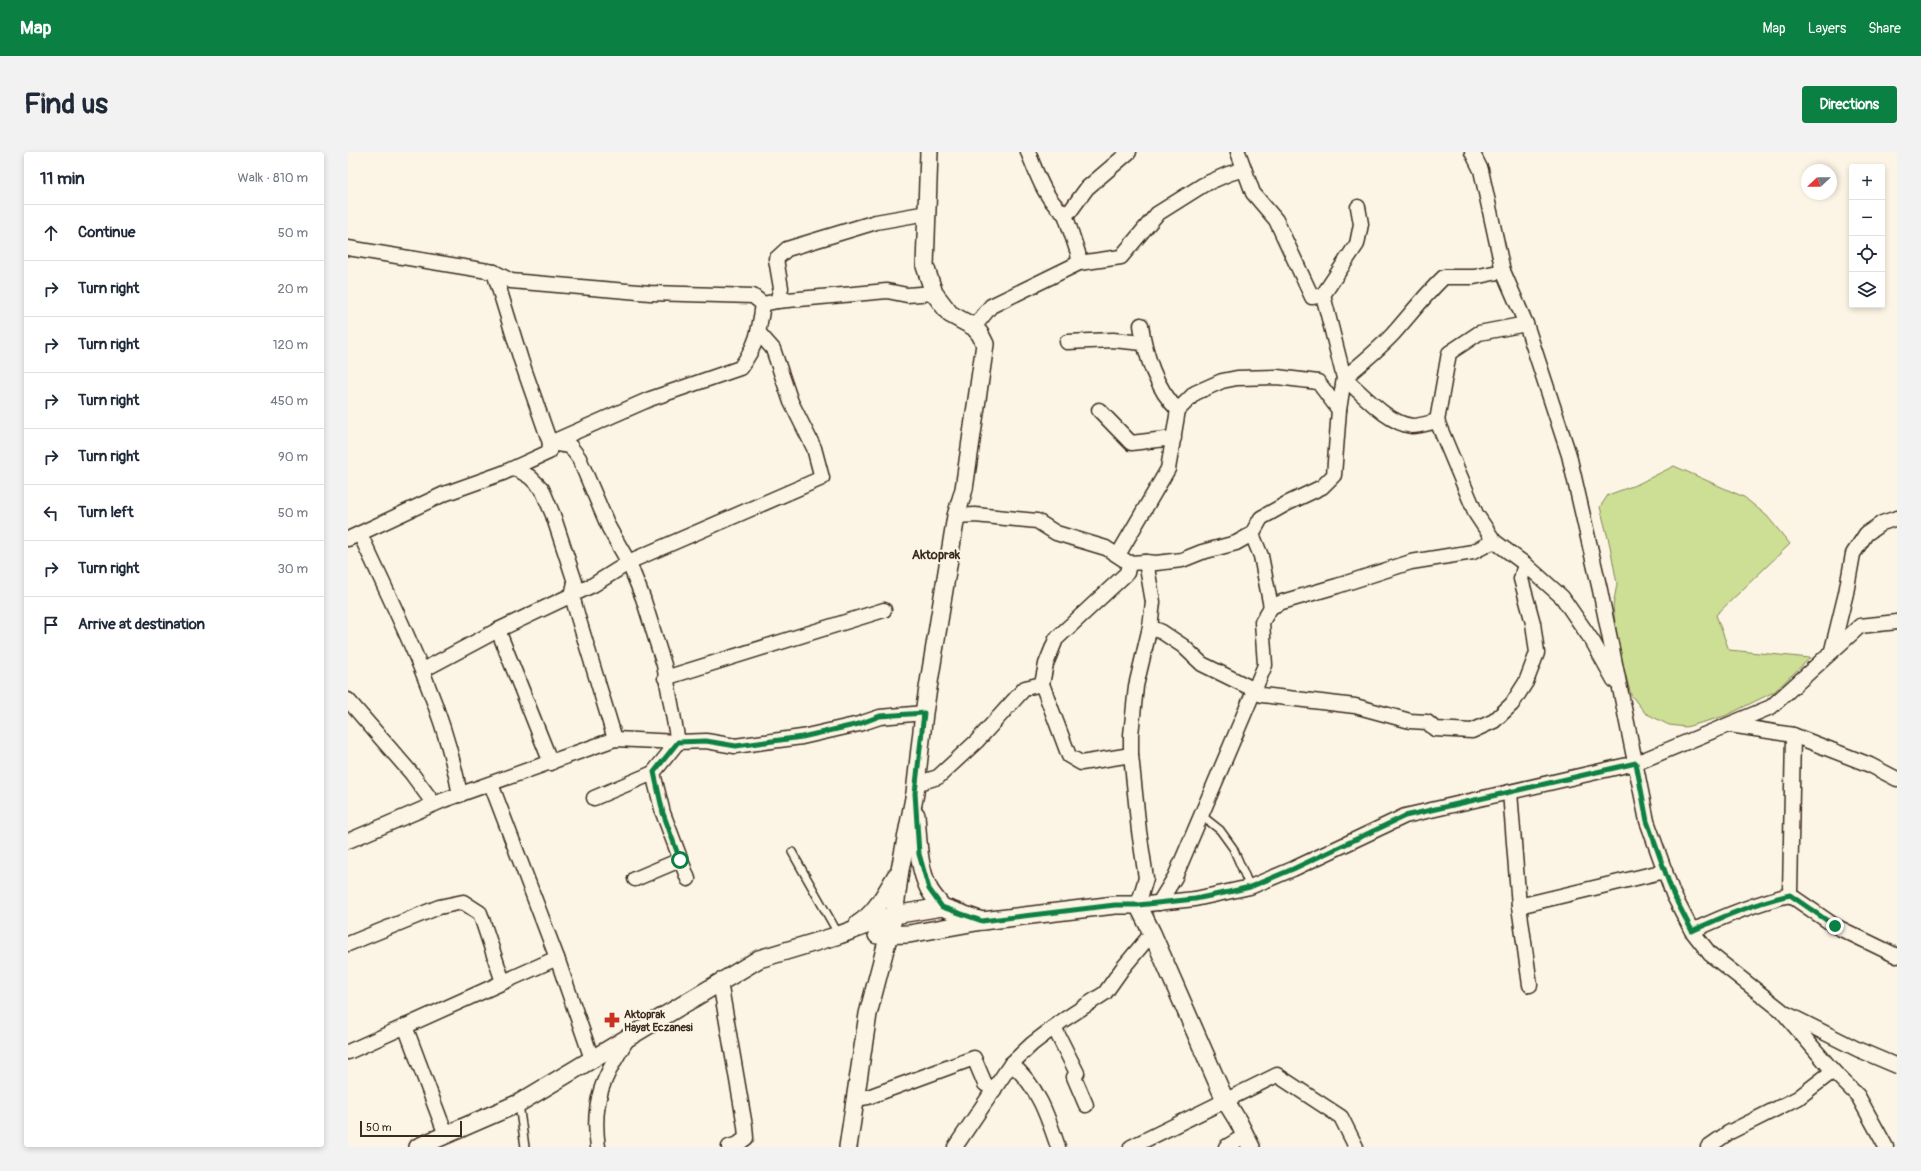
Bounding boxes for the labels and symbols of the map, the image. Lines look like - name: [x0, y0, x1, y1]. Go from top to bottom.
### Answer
- north arrow: [1801, 164, 1837, 200]
- district label: Aktoprak: [912, 547, 961, 563]
- route start: [671, 851, 689, 869]
- route end: [1826, 917, 1844, 935]
- place label: Aktoprak Hayat Eczanesi: [624, 1008, 693, 1034]
- pharmacy icon: Aktoprak Hayat Eczanesi: [603, 1011, 621, 1029]
- scale bar: [360, 1119, 462, 1138]

